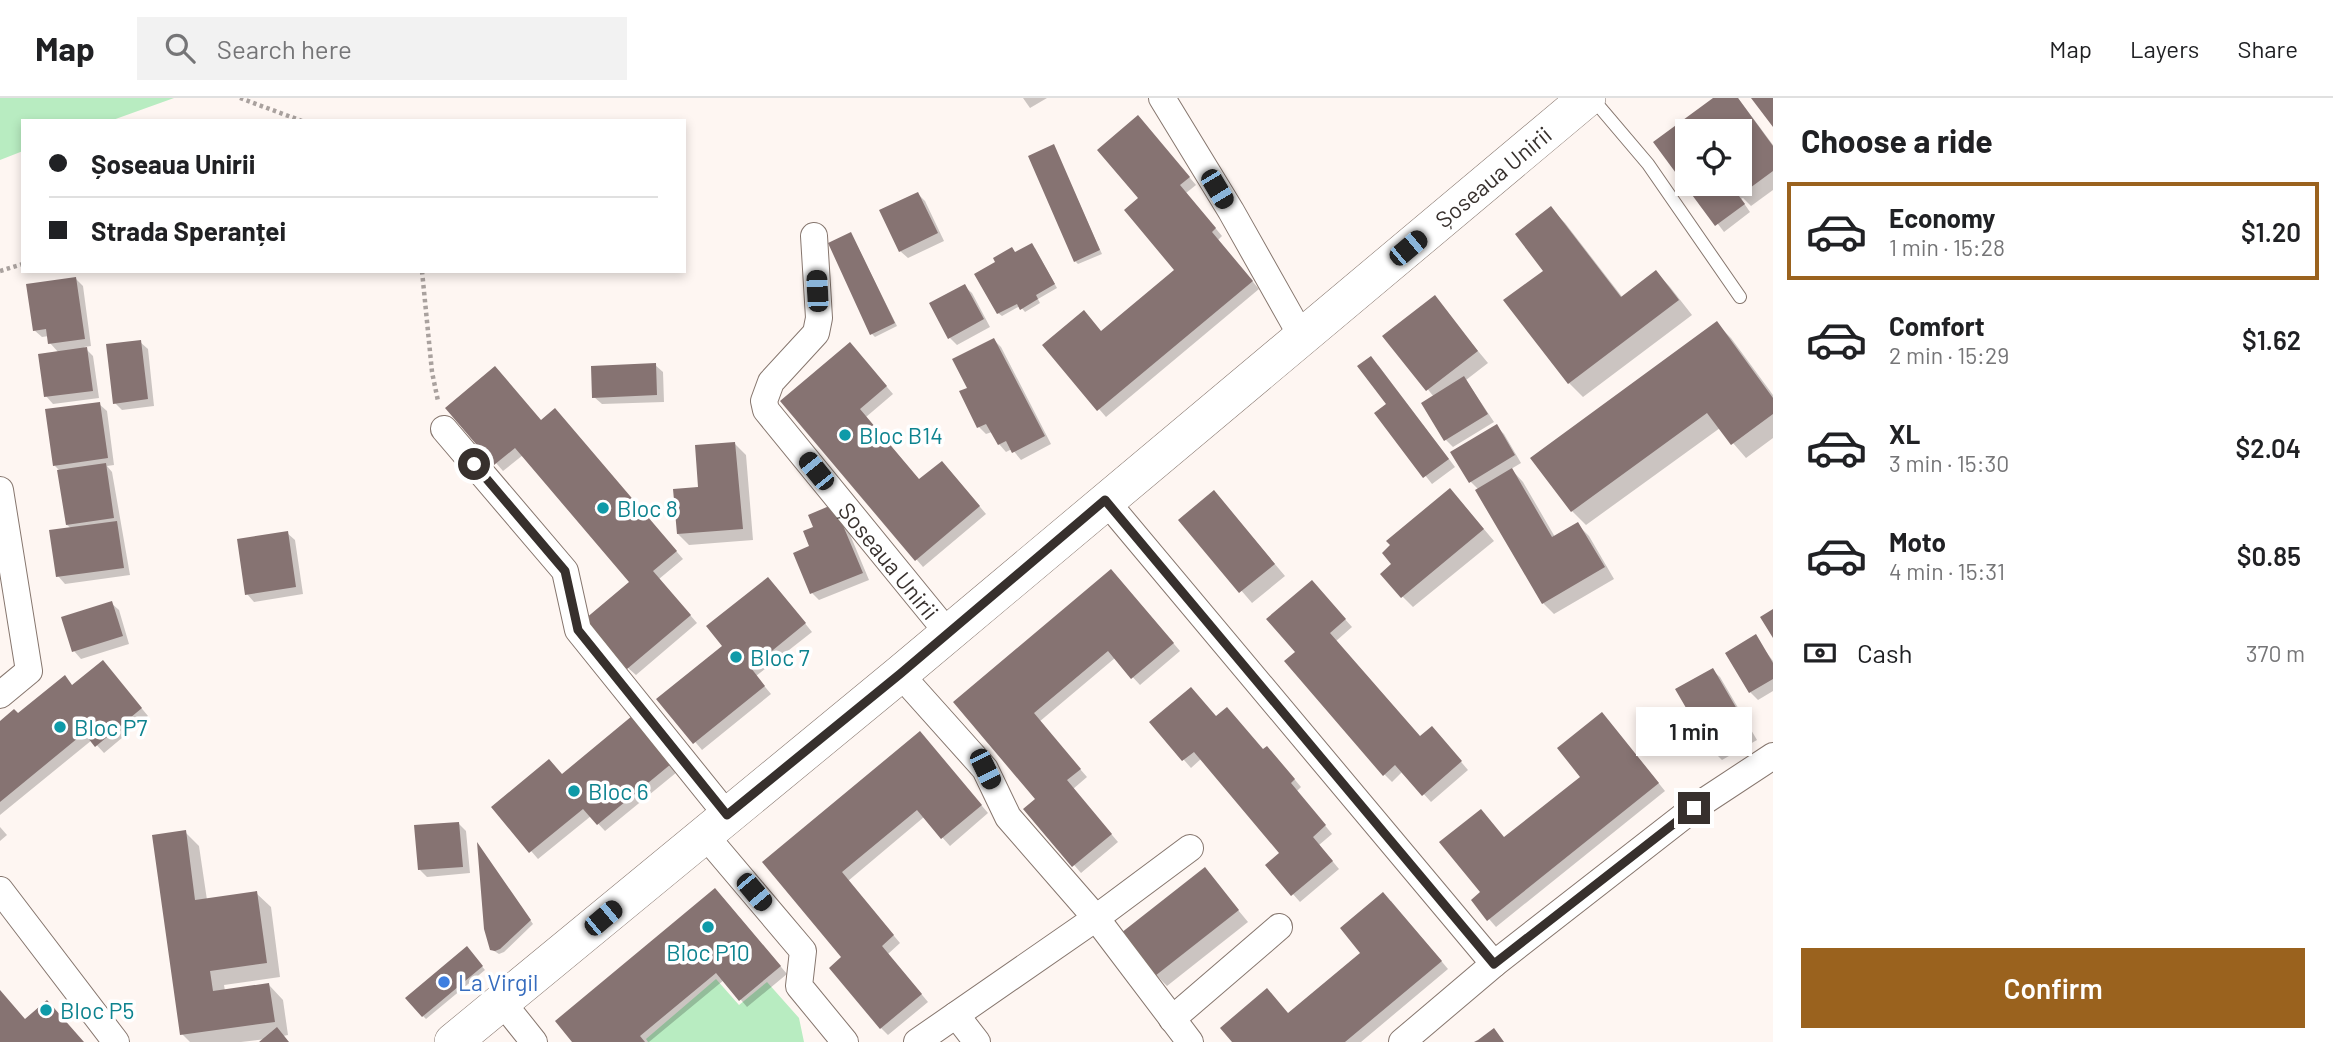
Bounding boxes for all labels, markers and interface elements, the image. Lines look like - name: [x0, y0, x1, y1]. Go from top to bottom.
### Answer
- search box: [137, 17, 627, 80]
- text: Map: [35, 28, 95, 68]
- icon: search: [161, 29, 199, 67]
- text: Search here: [217, 33, 352, 64]
- text: Map: [2049, 34, 2092, 63]
- text: Layers: [2130, 34, 2199, 63]
- text: Share: [2237, 34, 2298, 63]
- map controls: [1675, 119, 1752, 196]
- button: locate: [1675, 119, 1752, 196]
- street label: Șoseaua Unirii: [1429, 120, 1557, 233]
- text: Choose a ride: [1801, 121, 1993, 159]
- text: Șoseaua Unirii: [91, 148, 255, 179]
- car: [1198, 166, 1237, 212]
- icon: car: [1805, 200, 1868, 263]
- text: Economy: [1889, 202, 1995, 233]
- text: Strada Speranței: [91, 215, 286, 246]
- text: $1.20: [2241, 216, 2301, 247]
- car: [1386, 226, 1431, 270]
- text: 1 min · 15:28: [1889, 233, 2005, 261]
- car: [806, 269, 829, 313]
- icon: car: [1805, 308, 1868, 371]
- text: Comfort: [1889, 310, 1985, 341]
- text: $1.62: [2242, 324, 2301, 355]
- text: 2 min · 15:29: [1889, 341, 2009, 369]
- icon: car: [1805, 416, 1868, 479]
- text: XL: [1889, 418, 1920, 449]
- place label: Bloc B14: [859, 421, 943, 449]
- marker: Bloc B14: [837, 427, 853, 443]
- text: $2.04: [2236, 432, 2301, 463]
- route start: [458, 448, 490, 480]
- car: [795, 448, 838, 494]
- text: 3 min · 15:30: [1889, 449, 2009, 477]
- place label: Bloc 8: [617, 494, 678, 522]
- street label: Șoseaua Unirii: [833, 496, 945, 625]
- marker: Bloc 8: [595, 500, 611, 516]
- icon: car: [1805, 524, 1868, 587]
- text: Moto: [1889, 526, 1946, 557]
- text: $0.85: [2237, 540, 2301, 571]
- text: 4 min · 15:31: [1889, 557, 2005, 585]
- icon: cash: [1801, 634, 1839, 672]
- text: Cash: [1857, 637, 1912, 668]
- text: 370 m: [2246, 639, 2305, 667]
- place label: Bloc 7: [750, 643, 810, 671]
- marker: Bloc 7: [728, 649, 744, 665]
- callout: 1 min: [1636, 706, 1752, 756]
- place label: Bloc P7: [74, 713, 147, 741]
- text: 1 min: [1669, 717, 1719, 745]
- marker: Bloc P7: [52, 719, 68, 735]
- car: [967, 746, 1004, 792]
- place label: Bloc 6: [588, 777, 649, 805]
- marker: Bloc 6: [566, 783, 582, 799]
- route end: [1678, 792, 1710, 824]
- car: [733, 869, 776, 915]
- car: [581, 896, 626, 940]
- marker: Bloc P10: [700, 919, 716, 935]
- place label: Bloc P10: [666, 938, 750, 966]
- button: Confirm: [1801, 948, 2305, 1028]
- place label: La Virgil: [458, 968, 538, 996]
- marker: La Virgil: [436, 974, 452, 990]
- place label: Bloc P5: [60, 996, 134, 1024]
- marker: Bloc P5: [38, 1002, 54, 1018]

